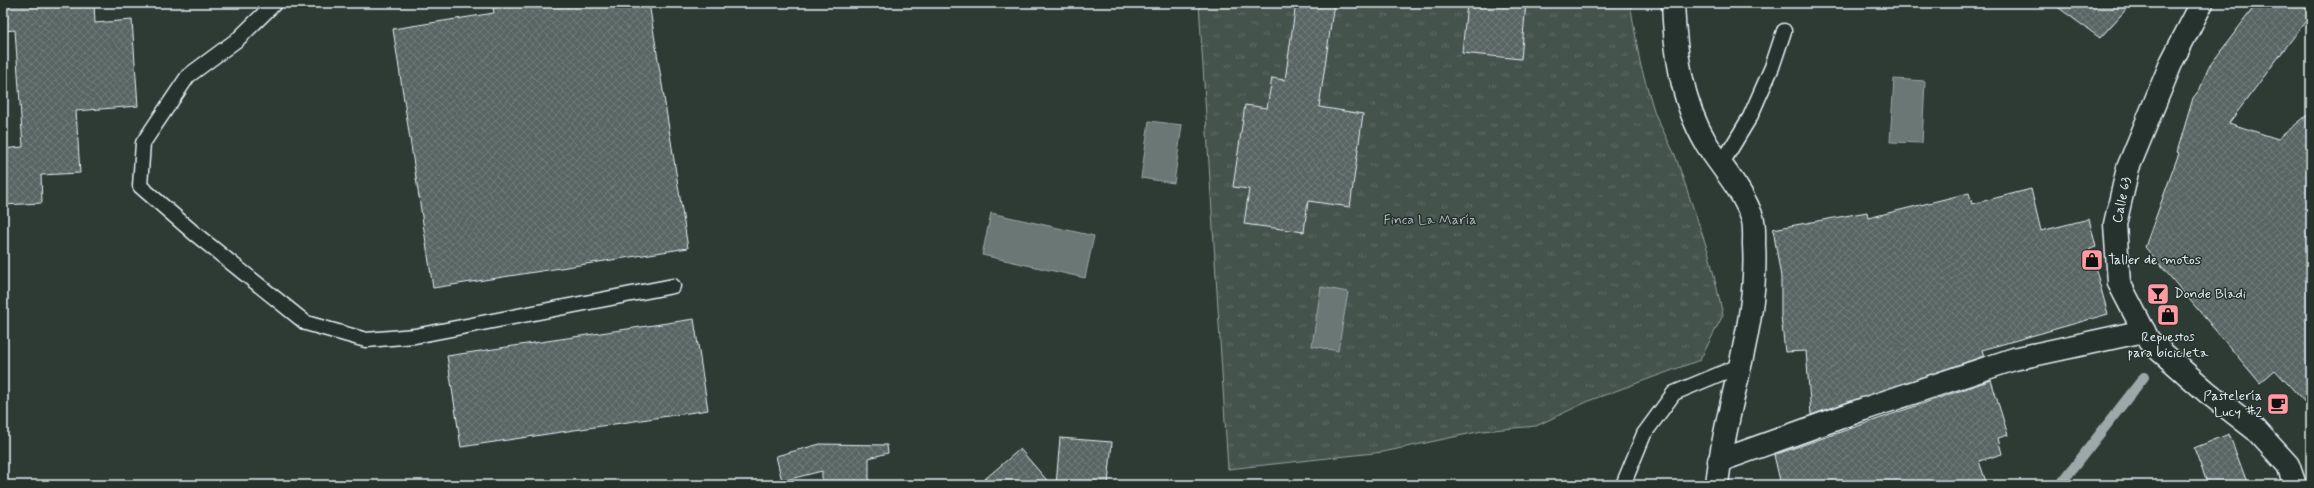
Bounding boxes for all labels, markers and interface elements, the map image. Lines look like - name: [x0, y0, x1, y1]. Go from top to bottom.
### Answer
- street label: Calle 63: [2108, 175, 2136, 225]
- park label: Finca La María: [1383, 211, 1477, 229]
- shop icon: Taller de motos: [2079, 247, 2105, 273]
- place label: Taller de motos: [2108, 251, 2201, 269]
- bar icon: Donde Bladi: [2145, 281, 2171, 307]
- place label: Donde Bladi: [2174, 285, 2246, 303]
- shop icon: Repuestos para bicicleta: [2155, 302, 2181, 328]
- place label: Repuestos para bicicleta: [2128, 328, 2209, 362]
- place label: Pastelería Lucy #2: [2203, 387, 2262, 421]
- cafe icon: Pastelería Lucy #2: [2265, 391, 2291, 417]

